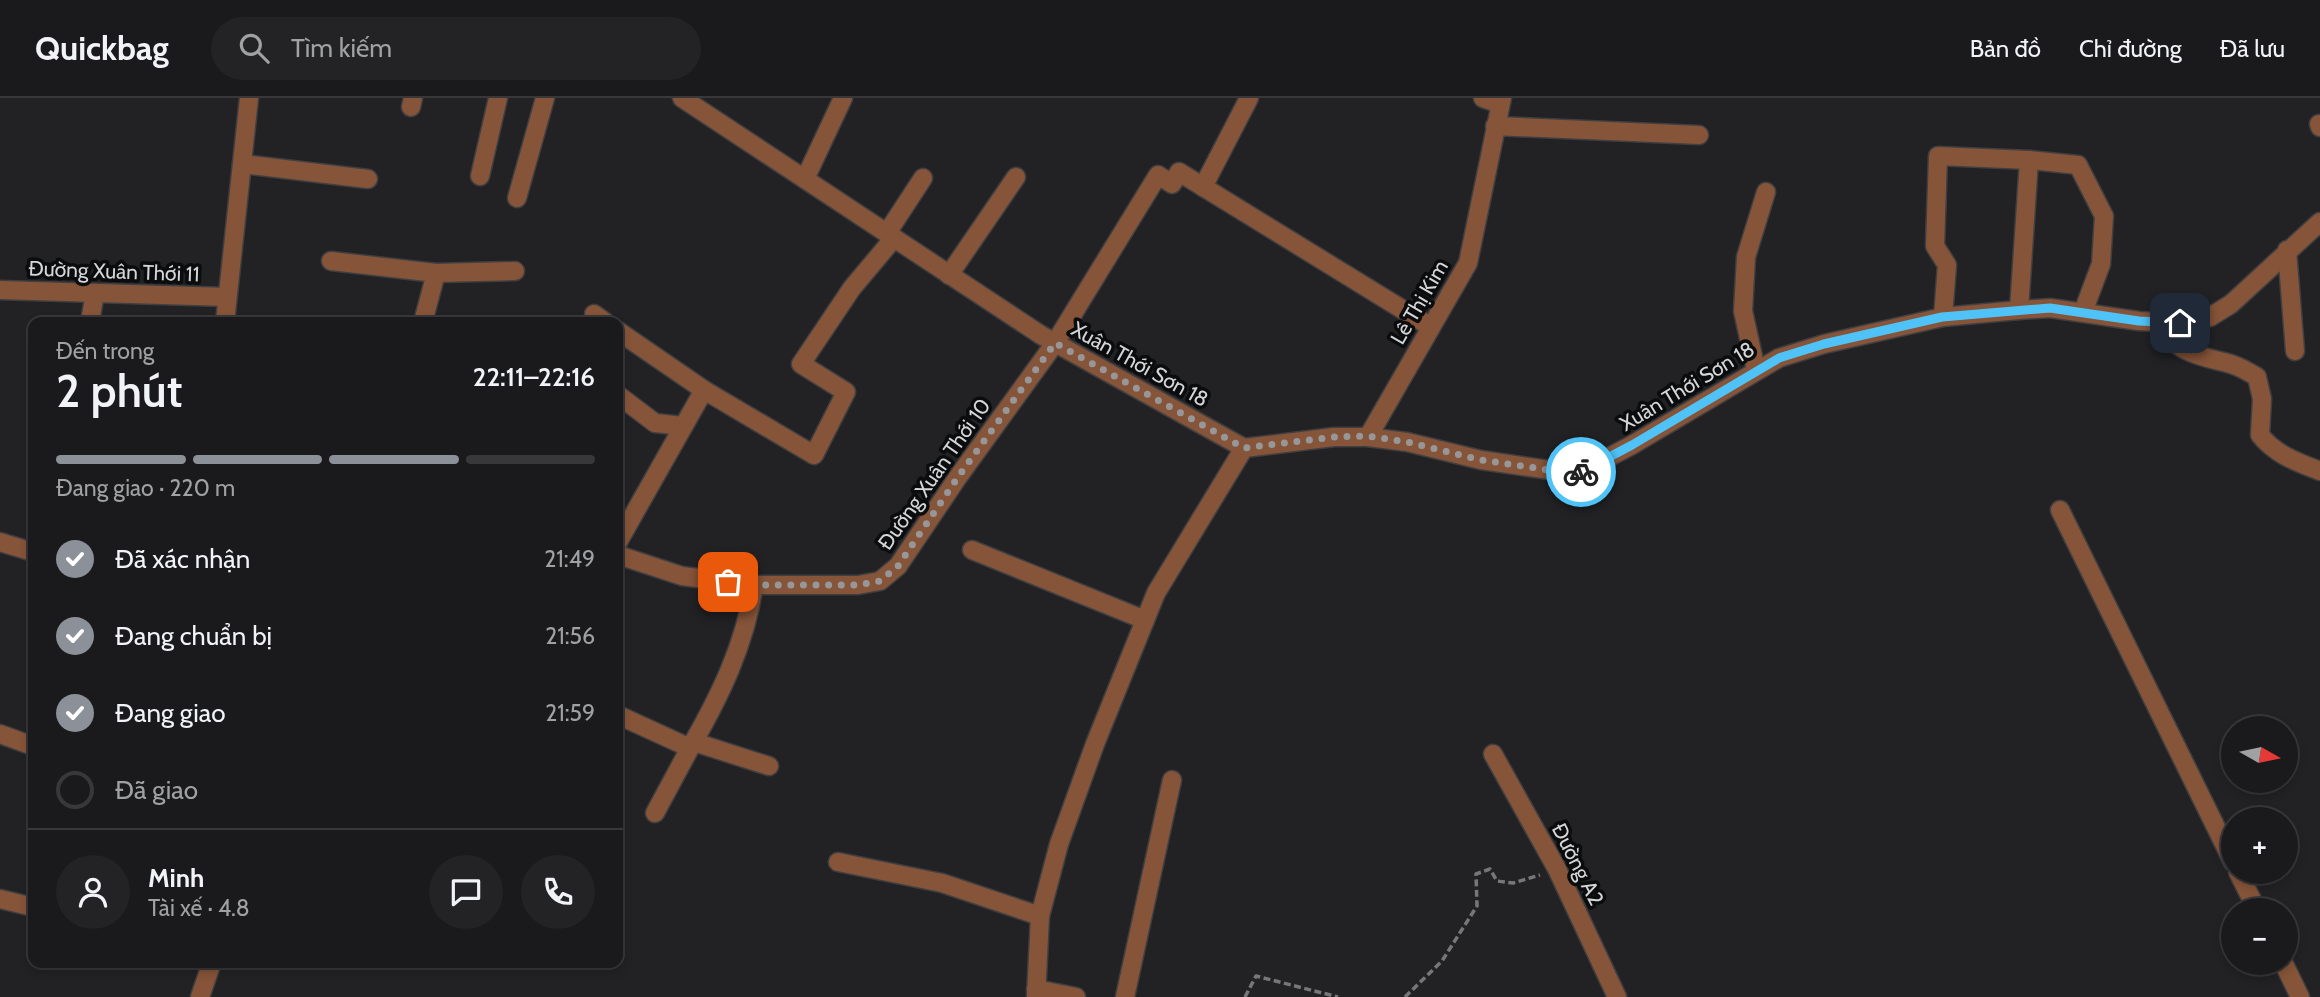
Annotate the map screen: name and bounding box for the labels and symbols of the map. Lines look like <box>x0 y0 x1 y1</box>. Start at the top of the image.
street label: Đường Xuân Thới 11 <box>28 256 200 286</box>
street label: Lê Thị Kim <box>1385 256 1453 348</box>
pin <box>2150 293 2210 353</box>
street label: Xuân Thới Sơn 18 <box>1067 316 1213 412</box>
street label: Xuân Thới Sơn 18 <box>1615 336 1759 436</box>
street label: Đường Xuân Thới 10 <box>872 394 996 554</box>
courier <box>1546 437 1616 507</box>
pin <box>698 552 758 612</box>
north arrow <box>2221 716 2298 793</box>
street label: Đường A2 <box>1547 819 1609 909</box>

